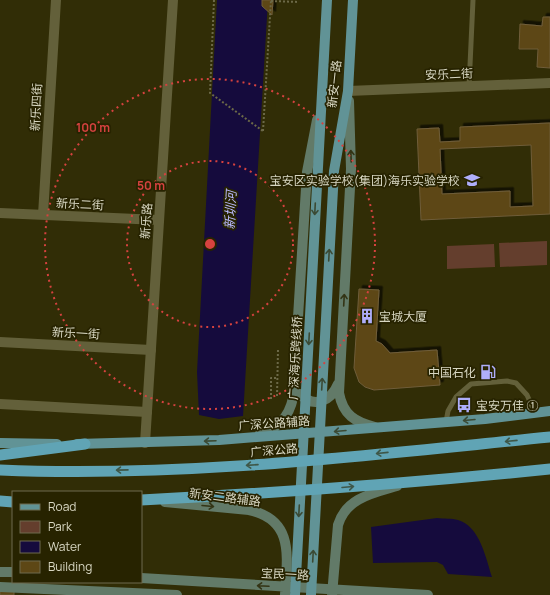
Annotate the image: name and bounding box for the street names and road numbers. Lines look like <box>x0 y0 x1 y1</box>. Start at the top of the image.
street label: 新安一路 <box>323 59 345 109</box>
street label: 安乐二街 <box>425 65 473 83</box>
street label: 新乐四街 <box>26 83 46 131</box>
street label: 新乐二街 <box>56 194 104 214</box>
street label: 新乐路 <box>136 202 156 240</box>
street label: 广深海乐跨线桥 <box>284 316 306 400</box>
street label: 新乐一街 <box>52 323 100 343</box>
street label: 广深公路辅路 <box>237 412 311 434</box>
street label: 广深公路 <box>249 439 299 461</box>
street label: 新安二路辅路 <box>188 484 262 510</box>
street label: 宝民一路 <box>261 564 309 584</box>

